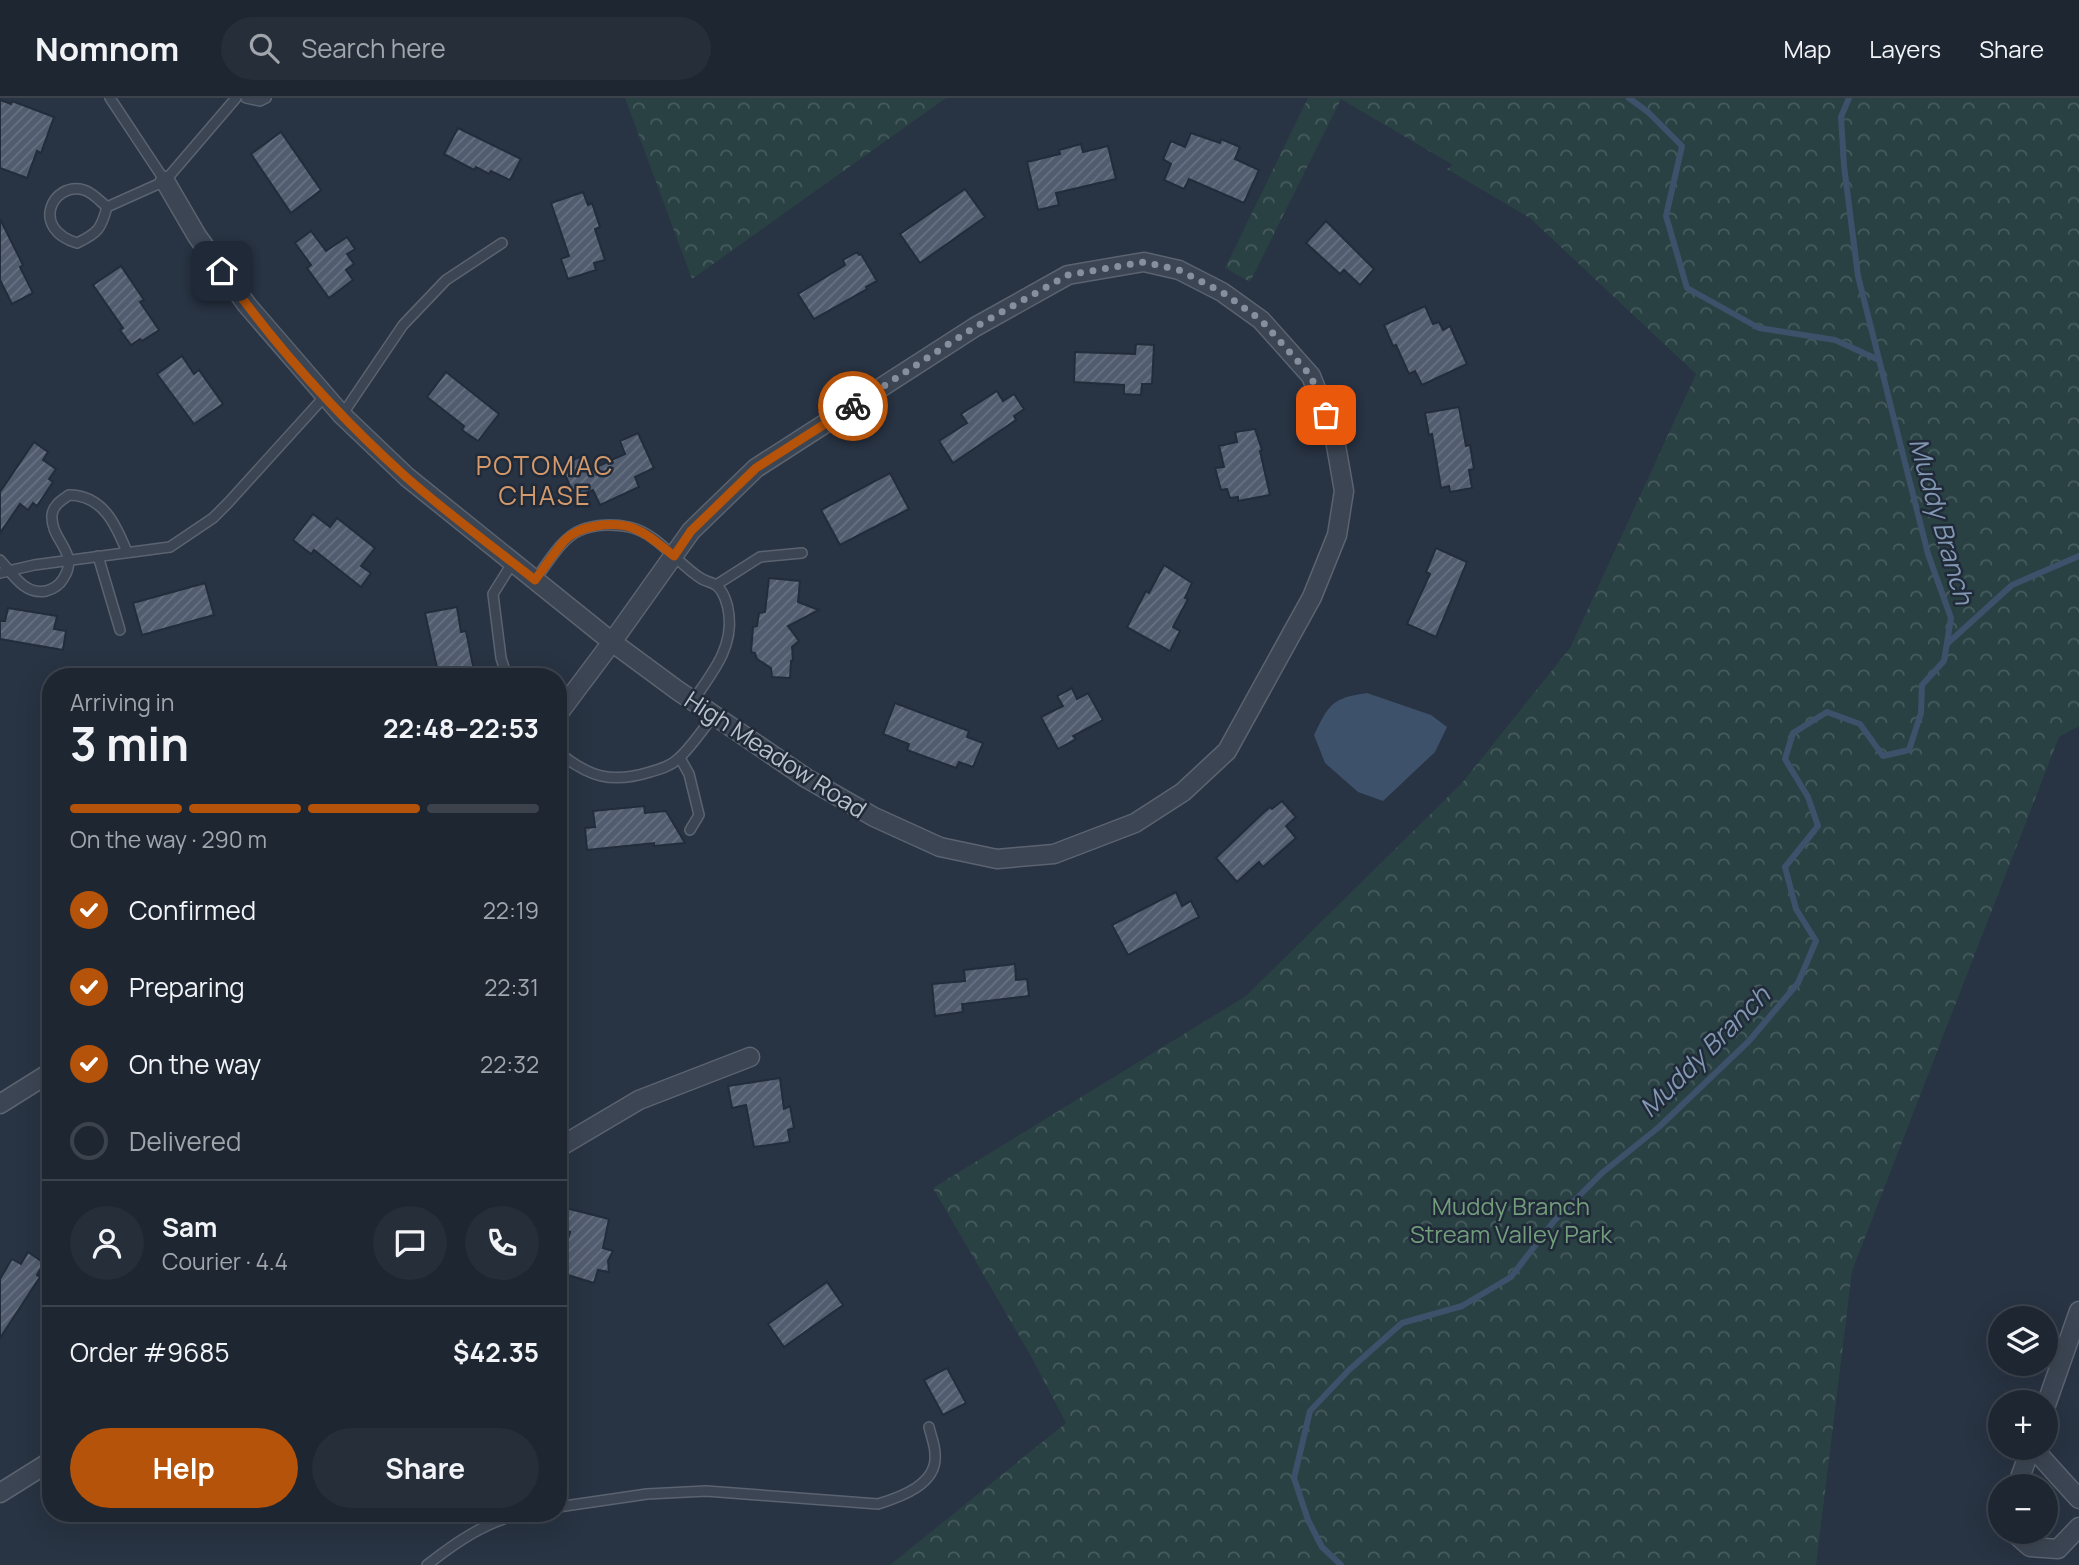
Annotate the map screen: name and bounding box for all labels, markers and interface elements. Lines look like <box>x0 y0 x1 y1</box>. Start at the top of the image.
search box <box>221 17 711 80</box>
text: Nomnom <box>35 26 179 71</box>
icon: search <box>245 29 283 67</box>
text: Search here <box>301 30 446 66</box>
text: Map <box>1784 32 1831 65</box>
text: Layers <box>1869 32 1941 65</box>
text: Share <box>1979 32 2044 65</box>
pin <box>192 241 252 301</box>
icon: home <box>203 252 241 290</box>
courier <box>818 371 888 441</box>
pin <box>1296 385 1356 445</box>
icon: bike <box>834 387 872 425</box>
icon: bag <box>1307 396 1345 434</box>
water label: Muddy Branch <box>1901 434 1983 610</box>
district label: POTOMAC CHASE <box>476 447 614 513</box>
street label: High Meadow Road <box>679 683 873 825</box>
text: Arriving in <box>70 686 175 718</box>
text: 22:48–22:53 <box>383 710 539 746</box>
text: 3 min <box>70 712 189 775</box>
text: On the way · 290 m <box>70 823 267 855</box>
icon: check <box>70 891 108 929</box>
text: Confirmed <box>129 892 256 928</box>
text: 22:19 <box>483 894 539 926</box>
icon: check <box>70 968 108 1006</box>
text: Preparing <box>129 969 245 1005</box>
text: 22:31 <box>484 971 539 1003</box>
water label: Muddy Branch <box>1631 977 1778 1124</box>
icon: check <box>70 1045 108 1083</box>
text: On the way <box>129 1046 261 1082</box>
text: 22:32 <box>480 1048 539 1080</box>
text: Delivered <box>129 1123 241 1159</box>
park label: Muddy Branch Stream Valley Park <box>1410 1189 1613 1250</box>
button: person <box>70 1206 144 1280</box>
button: chat <box>373 1206 447 1280</box>
button: phone <box>465 1206 539 1280</box>
text: Sam <box>162 1209 217 1245</box>
text: Courier · 4.4 <box>162 1245 288 1277</box>
map controls <box>1988 1306 2058 1544</box>
button: layers <box>1988 1306 2058 1376</box>
text: Order #9685 <box>70 1334 229 1370</box>
text: $42.35 <box>453 1334 539 1370</box>
button: + <box>1988 1390 2058 1460</box>
button: Help <box>70 1428 298 1508</box>
button: Share <box>312 1428 539 1508</box>
button: − <box>1988 1474 2058 1544</box>

